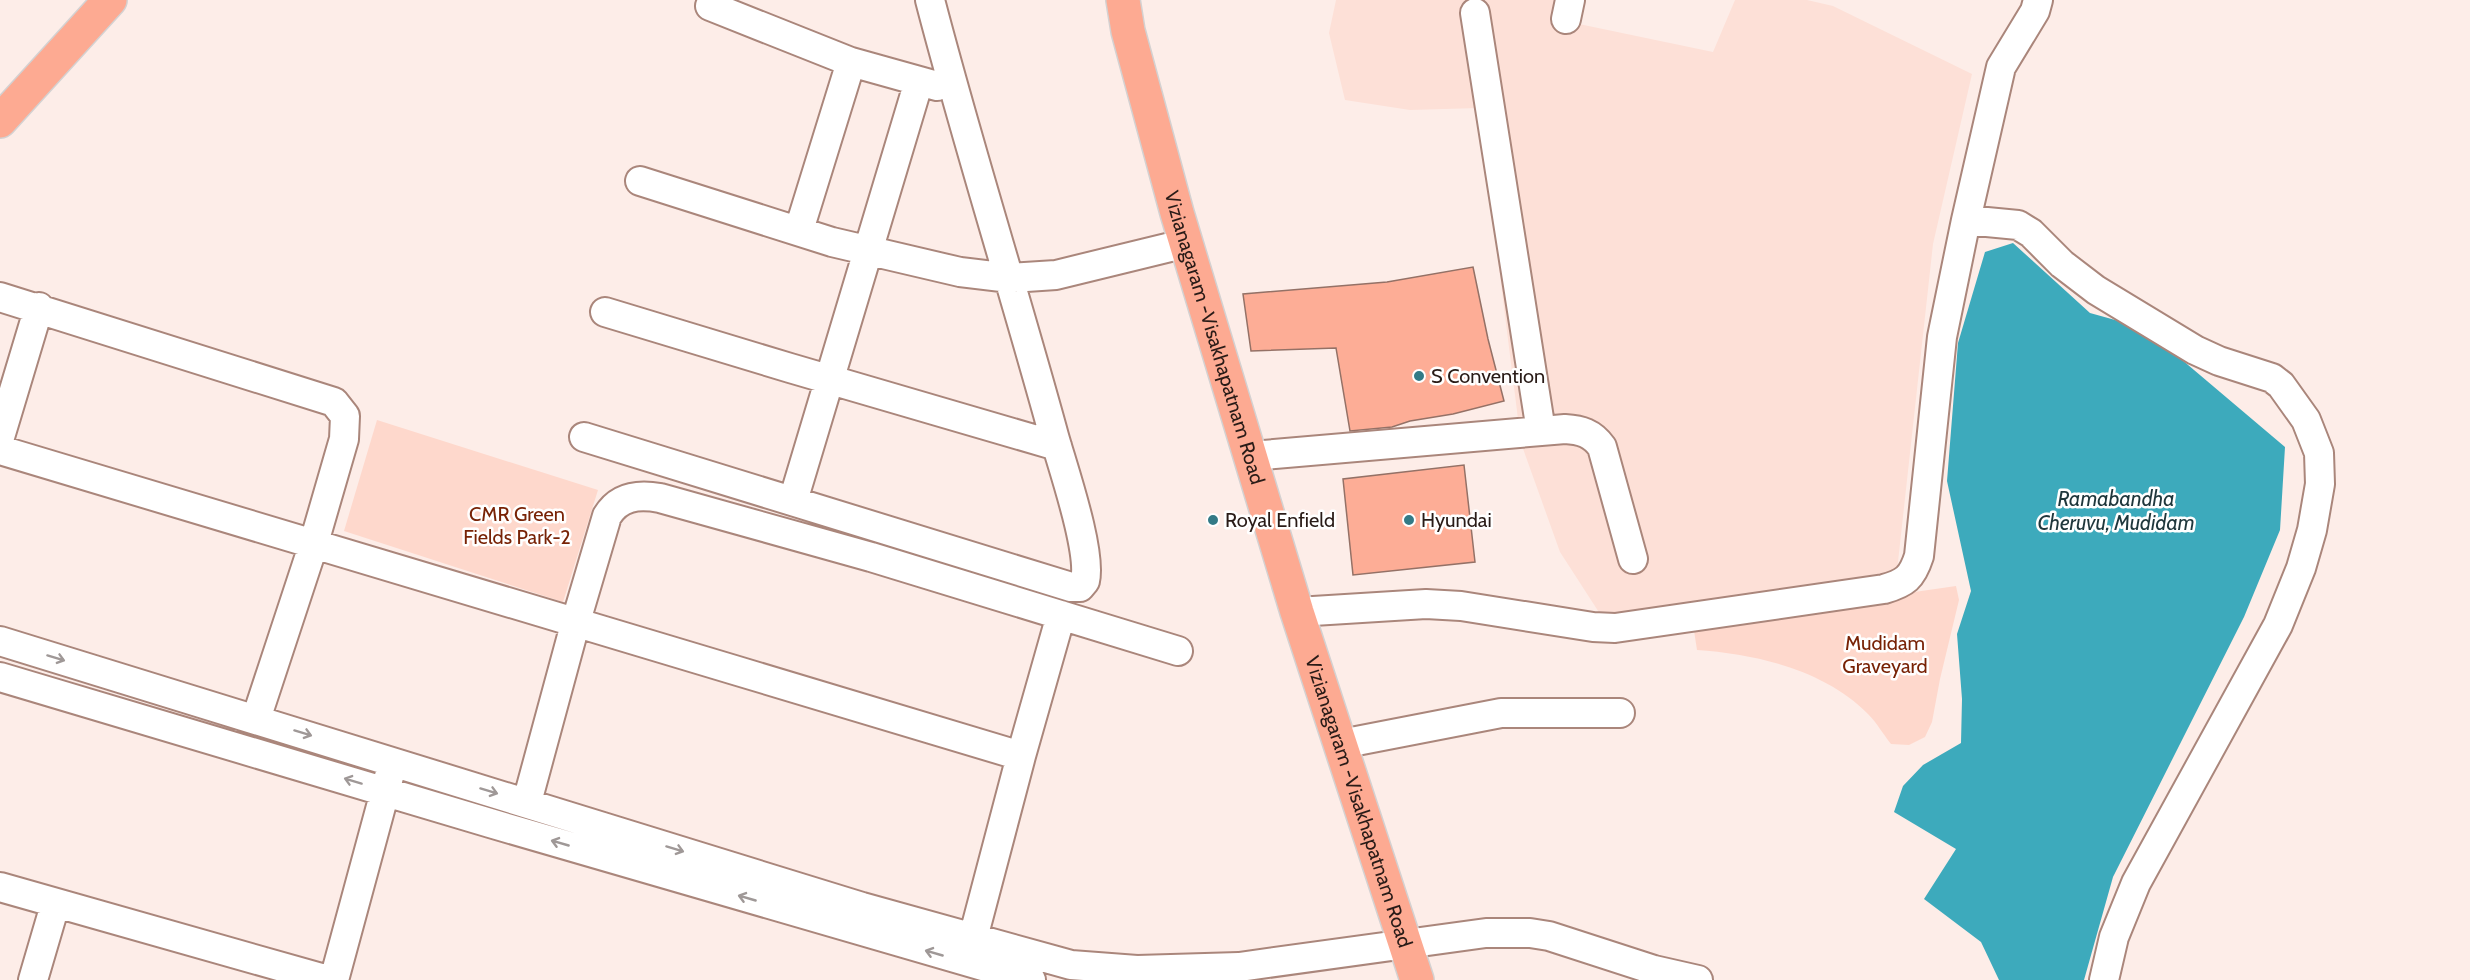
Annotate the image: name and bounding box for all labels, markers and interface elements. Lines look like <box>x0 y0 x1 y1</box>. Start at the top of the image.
street label: Vizianagaram -Visakhapatnam Road <box>1160 188 1270 487</box>
place label: S Convention <box>1431 364 1545 388</box>
marker: S Convention <box>1412 369 1426 383</box>
water label: Ramabandha Cheruvu, Mudidam <box>2037 486 2195 535</box>
park label: CMR Green Fields Park-2 <box>463 502 571 549</box>
place label: Royal Enfield <box>1225 508 1335 532</box>
place label: Hyundai <box>1421 508 1492 532</box>
marker: Royal Enfield <box>1206 513 1220 527</box>
marker: Hyundai <box>1402 513 1416 527</box>
park label: Mudidam Graveyard <box>1842 631 1928 678</box>
one-way arrow <box>46 653 65 664</box>
street label: Vizianagaram -Visakhapatnam Road <box>1300 653 1418 950</box>
one-way arrow <box>293 728 312 739</box>
one-way arrow <box>344 775 363 786</box>
one-way arrow <box>479 786 498 797</box>
one-way arrow <box>551 837 570 849</box>
one-way arrow <box>665 844 684 855</box>
one-way arrow <box>738 892 757 903</box>
one-way arrow <box>925 947 944 958</box>

